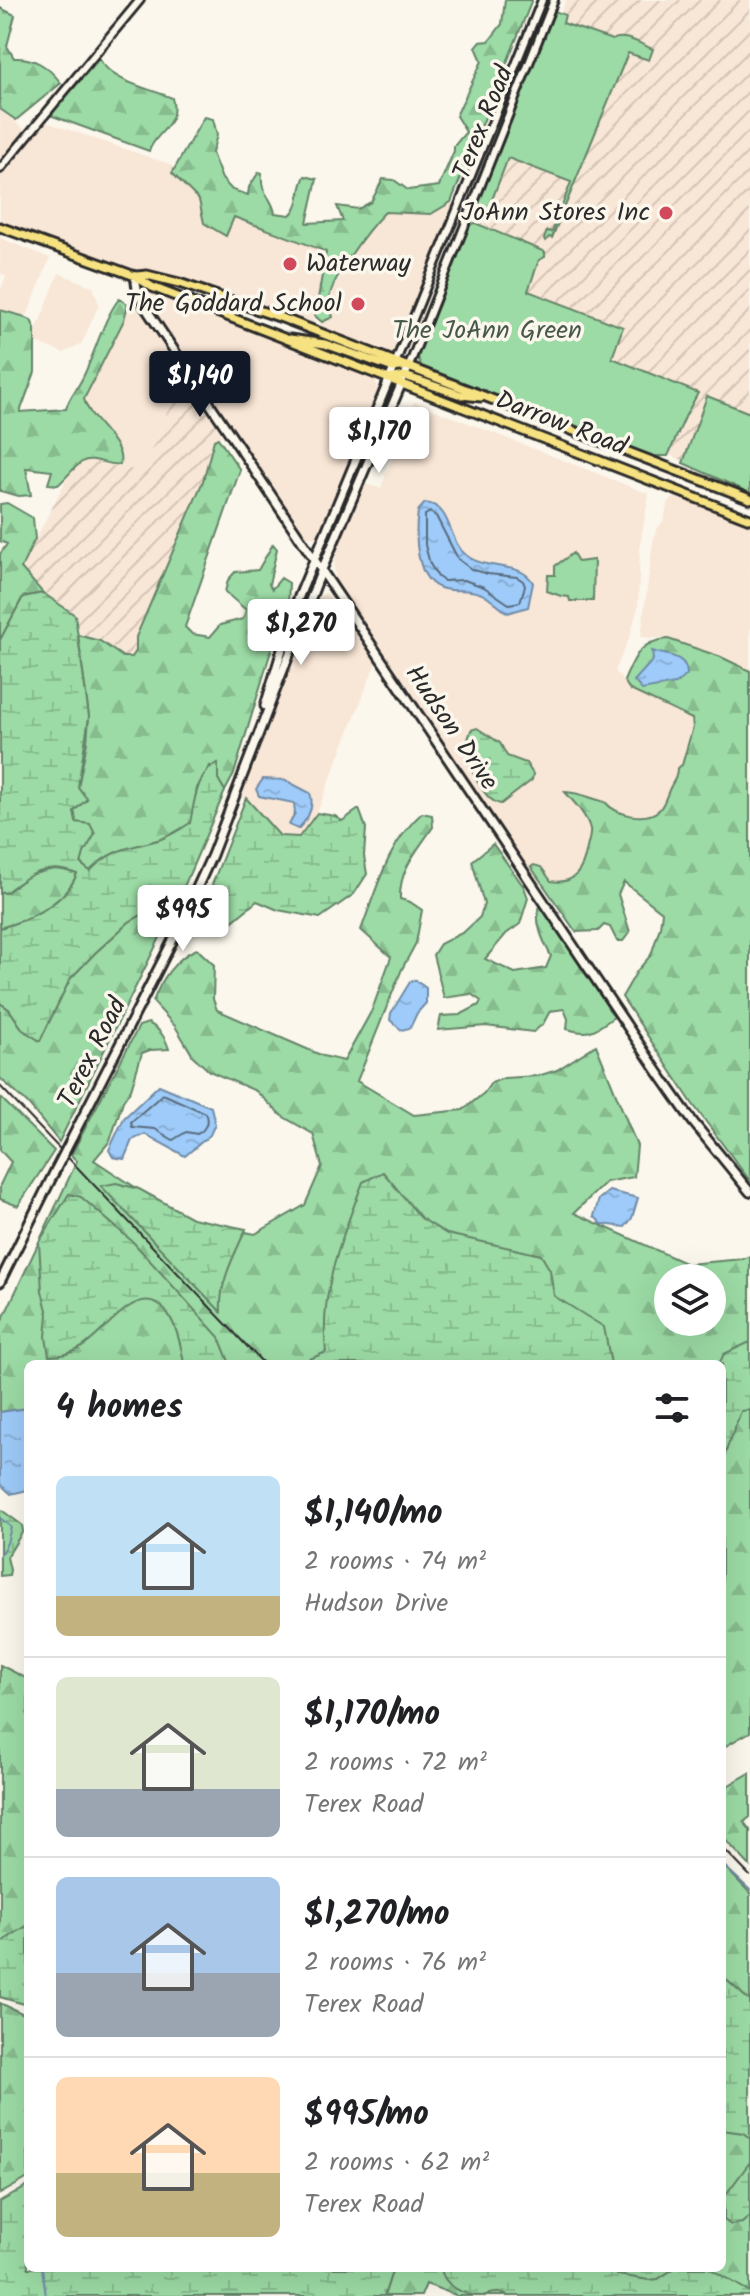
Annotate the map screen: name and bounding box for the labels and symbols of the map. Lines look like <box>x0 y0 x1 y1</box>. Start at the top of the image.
street label: Terex Road <box>442 59 526 186</box>
place label: JoAnn Stores Inc <box>461 192 650 234</box>
marker: JoAnn Stores Inc <box>657 204 675 222</box>
place label: Waterway <box>306 243 412 285</box>
marker: Waterway <box>281 255 299 273</box>
place label: The Goddard School <box>125 283 342 325</box>
marker: The Goddard School <box>349 295 367 313</box>
park label: The JoAnn Green <box>392 310 582 352</box>
pin: $1,140 <box>135 351 265 419</box>
street label: Darrow Road <box>489 380 634 469</box>
pin: $1,170 <box>314 407 444 475</box>
pin: $1,270 <box>236 599 366 667</box>
street label: Hudson Drive <box>393 656 509 800</box>
pin: $995 <box>136 885 230 953</box>
street label: Terex Road <box>47 989 139 1116</box>

